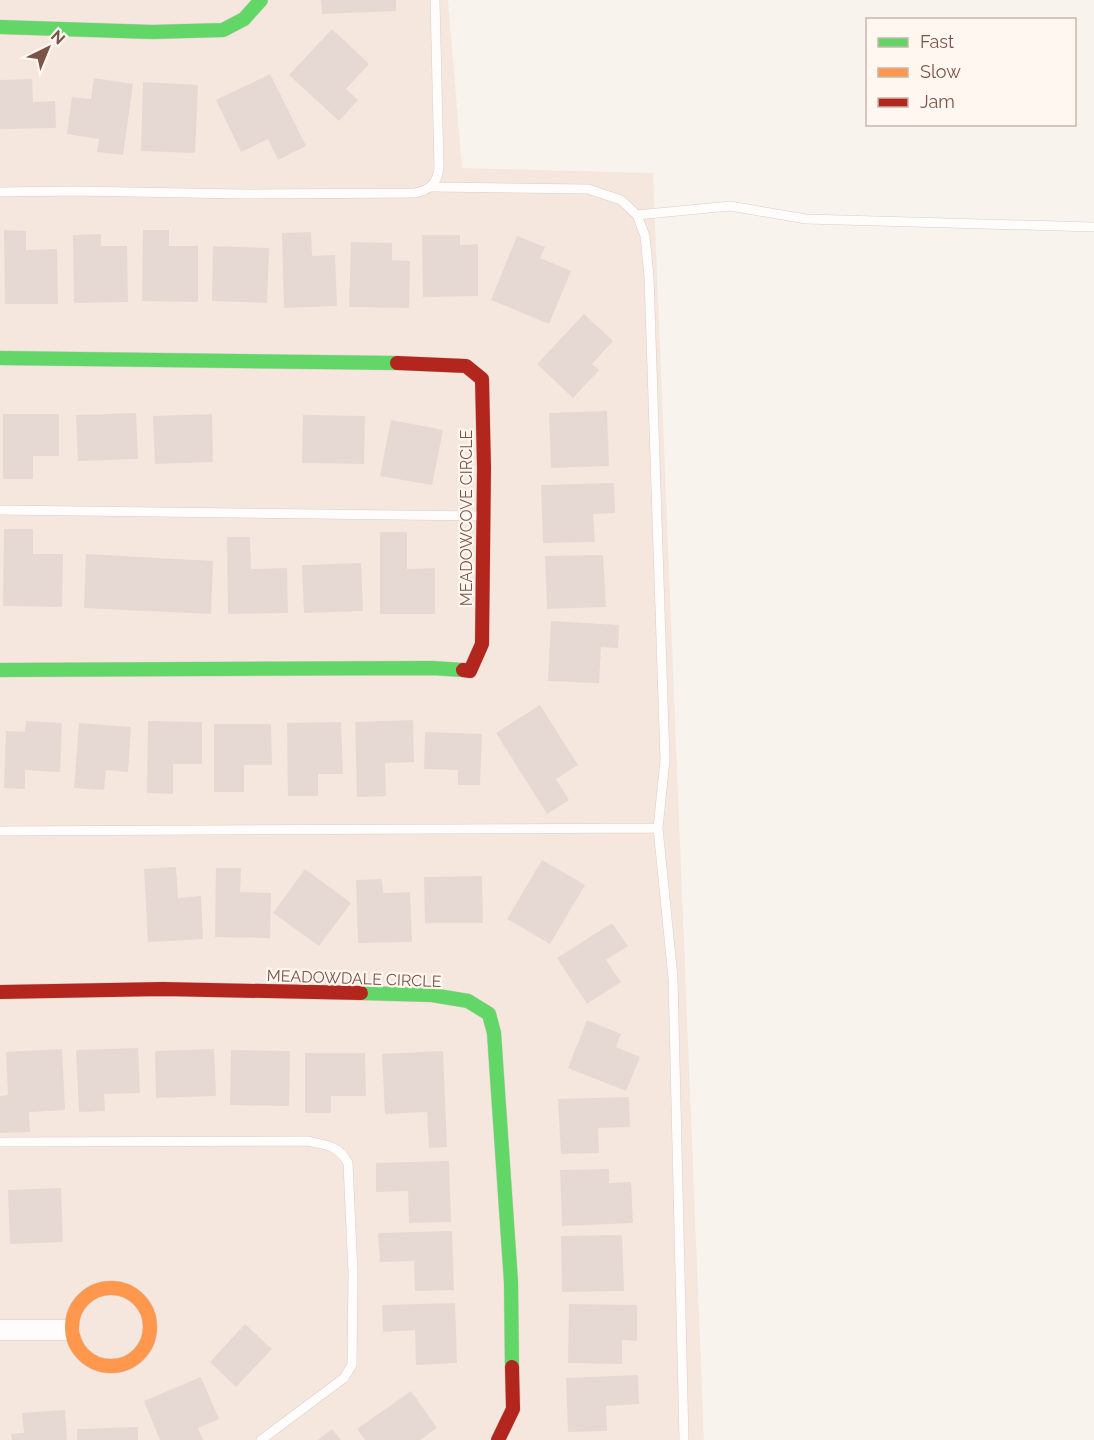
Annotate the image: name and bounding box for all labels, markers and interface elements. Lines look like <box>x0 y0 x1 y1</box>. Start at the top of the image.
north arrow <box>18 18 78 78</box>
legend <box>866 18 1076 126</box>
text: N <box>47 26 69 49</box>
text: Fast <box>920 31 954 52</box>
text: Slow <box>920 61 961 82</box>
text: Jam <box>920 91 955 112</box>
street label: MEADOWCOVE CIRCLE <box>457 429 476 606</box>
street label: MEADOWDALE CIRCLE <box>266 966 442 991</box>

